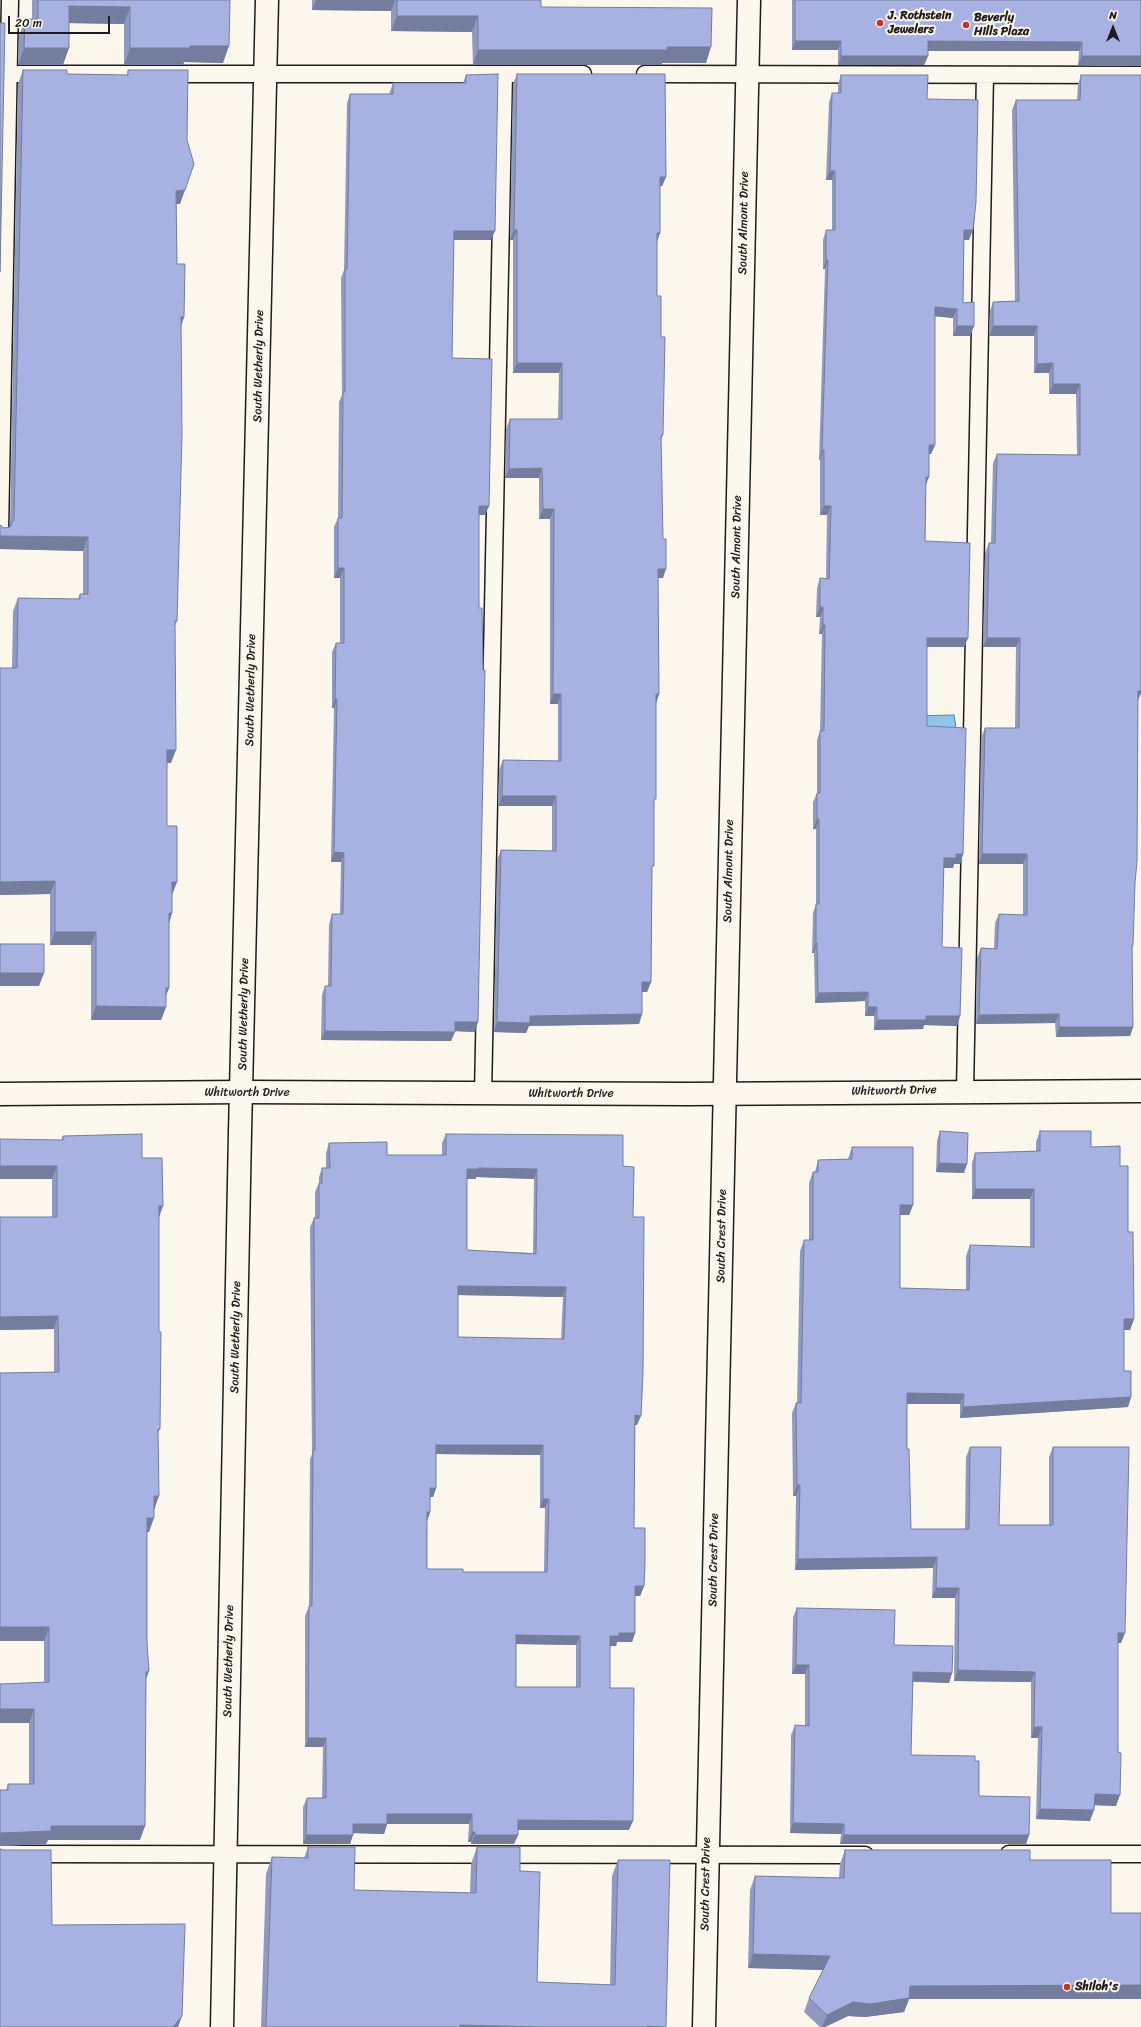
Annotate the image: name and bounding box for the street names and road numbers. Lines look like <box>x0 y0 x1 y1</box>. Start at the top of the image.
street label: South Almont Drive <box>736 171 752 275</box>
street label: South Wetherly Drive <box>251 310 267 422</box>
street label: South Almont Drive <box>729 495 745 599</box>
street label: South Wetherly Drive <box>243 634 259 746</box>
street label: South Almont Drive <box>721 819 737 923</box>
street label: South Wetherly Drive <box>236 958 252 1070</box>
street label: Whitworth Drive <box>851 1083 937 1099</box>
street label: Whitworth Drive <box>204 1086 290 1100</box>
street label: Whitworth Drive <box>528 1087 614 1101</box>
street label: South Crest Drive <box>714 1189 730 1283</box>
street label: South Wetherly Drive <box>228 1281 244 1393</box>
street label: South Crest Drive <box>706 1513 722 1607</box>
street label: South Wetherly Drive <box>221 1605 237 1717</box>
street label: South Crest Drive <box>698 1837 714 1931</box>

